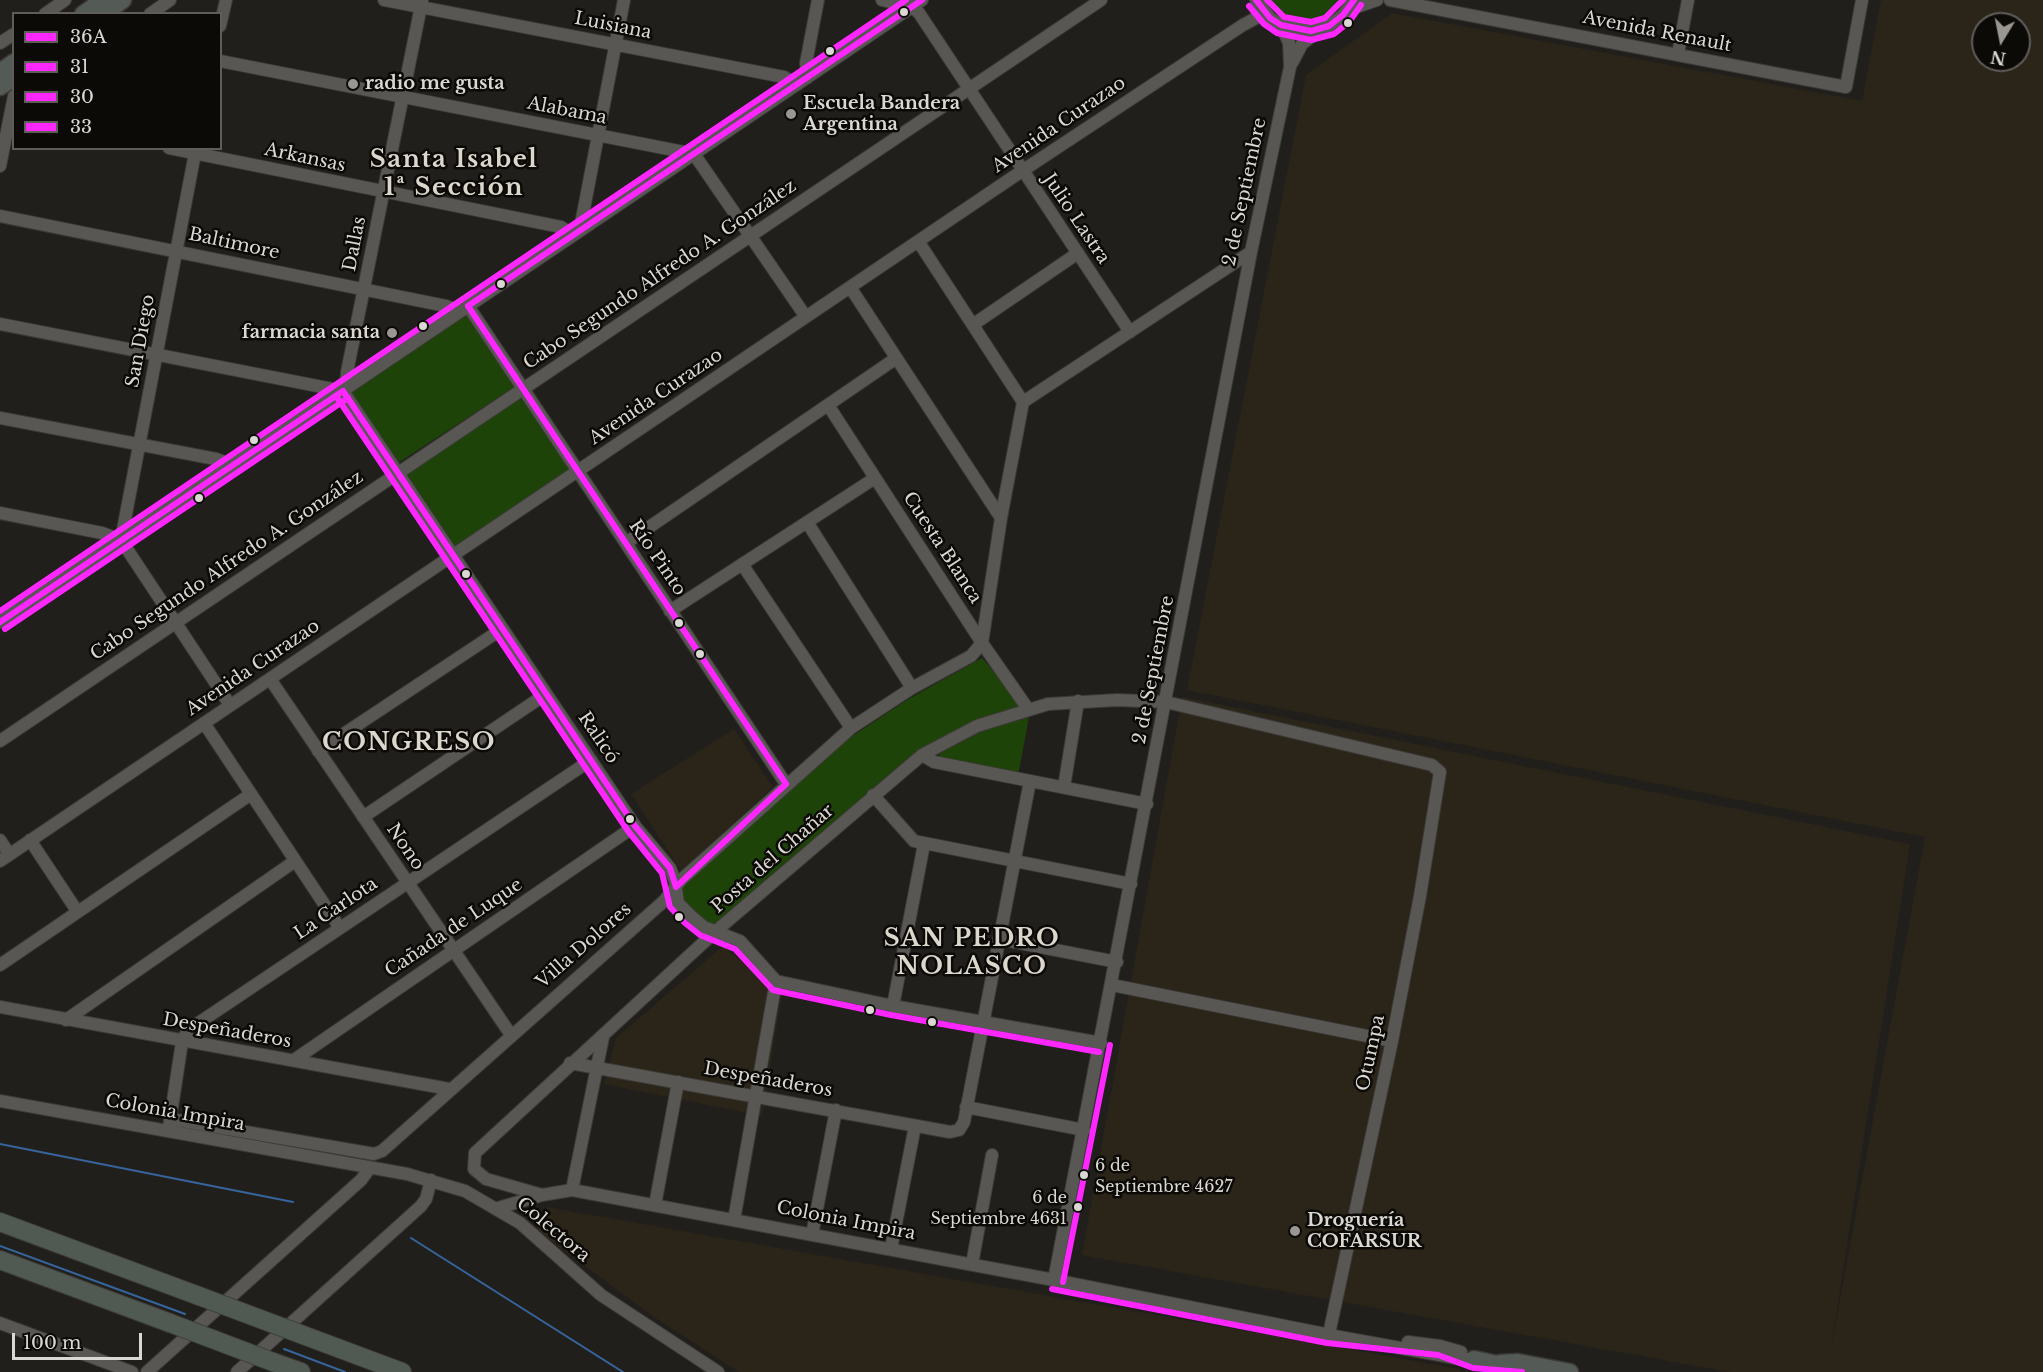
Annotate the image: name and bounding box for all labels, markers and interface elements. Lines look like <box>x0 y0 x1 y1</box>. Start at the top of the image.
unlabelled marker <box>898 6 910 18</box>
street label: Avenida Renault <box>1581 7 1733 57</box>
street label: Luisiana <box>573 8 653 44</box>
legend <box>12 12 222 150</box>
north arrow <box>1971 12 2031 72</box>
unlabelled marker <box>1342 17 1354 29</box>
text: 36A <box>70 26 107 48</box>
unlabelled marker <box>824 45 836 57</box>
text: N <box>1989 47 2007 69</box>
text: 31 <box>70 56 89 78</box>
street label: Avenida Curazao <box>988 72 1130 178</box>
place label: radio me gusta <box>365 73 505 95</box>
marker: radio me gusta <box>346 77 360 91</box>
text: 30 <box>70 86 94 108</box>
street label: Alabama <box>525 93 609 129</box>
place label: Escuela Bandera Argentina <box>803 93 960 136</box>
marker: Escuela Bandera Argentina <box>784 107 798 121</box>
text: 33 <box>70 116 92 138</box>
street label: 2 de Septiembre <box>1219 116 1271 268</box>
street label: Arkansas <box>263 139 347 177</box>
district label: Santa Isabel 1ª Sección <box>370 146 538 202</box>
street label: Julio Lastra <box>1038 170 1114 268</box>
street label: Cabo Segundo Alfredo A. González <box>520 175 800 375</box>
street label: Dallas <box>339 215 371 273</box>
street label: Baltimore <box>187 224 281 264</box>
unlabelled marker <box>495 278 507 290</box>
street label: San Diego <box>122 293 160 389</box>
unlabelled marker <box>417 320 429 332</box>
place label: farmacia santa <box>242 322 380 344</box>
marker: farmacia santa <box>385 326 399 340</box>
street label: Avenida Curazao <box>585 344 727 450</box>
unlabelled marker <box>248 434 260 446</box>
street label: Cabo Segundo Alfredo A. González <box>87 466 367 666</box>
street label: Cuesta Blanca <box>898 488 986 608</box>
unlabelled marker <box>193 492 205 504</box>
street label: Río Pinto <box>624 516 690 600</box>
unlabelled marker <box>460 568 472 580</box>
street label: 2 de Septiembre <box>1129 594 1179 746</box>
street label: Avenida Curazao <box>182 615 324 721</box>
unlabelled marker <box>673 617 685 629</box>
unlabelled marker <box>694 648 706 660</box>
street label: Ralicó <box>573 708 623 768</box>
district label: CONGRESO <box>322 729 496 757</box>
street label: Posta del Chañar <box>707 800 839 918</box>
unlabelled marker <box>624 813 636 825</box>
street label: Nono <box>382 820 428 874</box>
street label: La Carlota <box>290 873 382 945</box>
street label: Cañada de Luque <box>381 874 527 982</box>
street label: Villa Dolores <box>532 899 636 993</box>
unlabelled marker <box>673 911 685 923</box>
district label: SAN PEDRO NOLASCO <box>884 925 1060 981</box>
unlabelled marker <box>864 1004 876 1016</box>
street label: Despeñaderos <box>161 1009 293 1053</box>
street label: Otumpa <box>1352 1013 1390 1093</box>
unlabelled marker <box>926 1016 938 1028</box>
street label: Despeñaderos <box>702 1058 834 1102</box>
street label: Colonia Impira <box>104 1090 246 1136</box>
place label: 6 de Septiembre 4627 <box>1095 1156 1232 1194</box>
marker: 6 de Septiembre 4627 <box>1078 1169 1090 1181</box>
place label: 6 de Septiembre 4631 <box>930 1188 1067 1226</box>
street label: Colectora <box>512 1193 594 1267</box>
street label: Colonia Impira <box>775 1197 917 1245</box>
marker: 6 de Septiembre 4631 <box>1072 1201 1084 1213</box>
place label: Droguería COFARSUR <box>1307 1210 1421 1252</box>
marker: Droguería COFARSUR <box>1288 1224 1302 1238</box>
scale bar <box>15 1321 146 1359</box>
text: 100 m <box>23 1332 81 1354</box>

